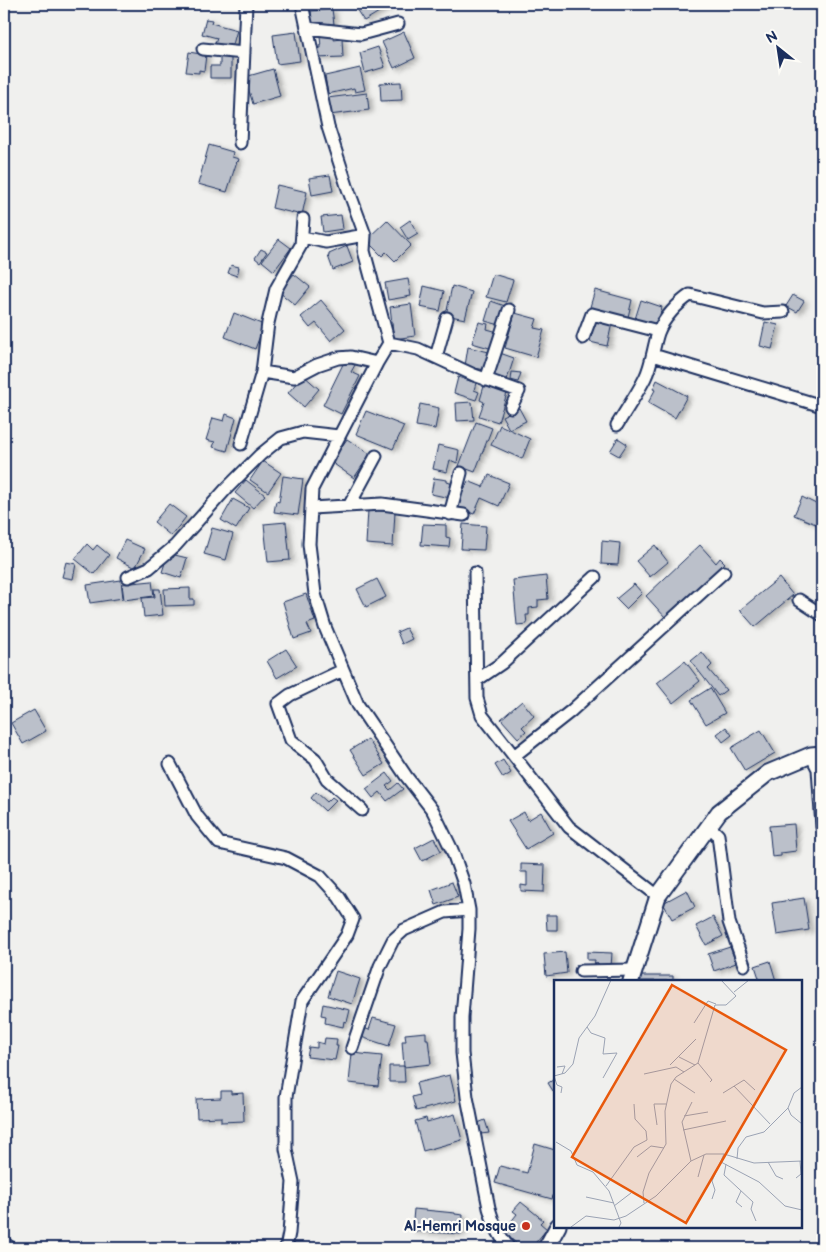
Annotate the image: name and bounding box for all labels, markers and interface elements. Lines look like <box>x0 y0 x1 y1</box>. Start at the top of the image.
north arrow <box>754 22 804 72</box>
text: N <box>763 27 781 47</box>
inset map <box>554 980 801 1227</box>
place label: Al-Hemri Mosque <box>403 1218 516 1235</box>
marker: Al-Hemri Mosque <box>520 1220 532 1232</box>

